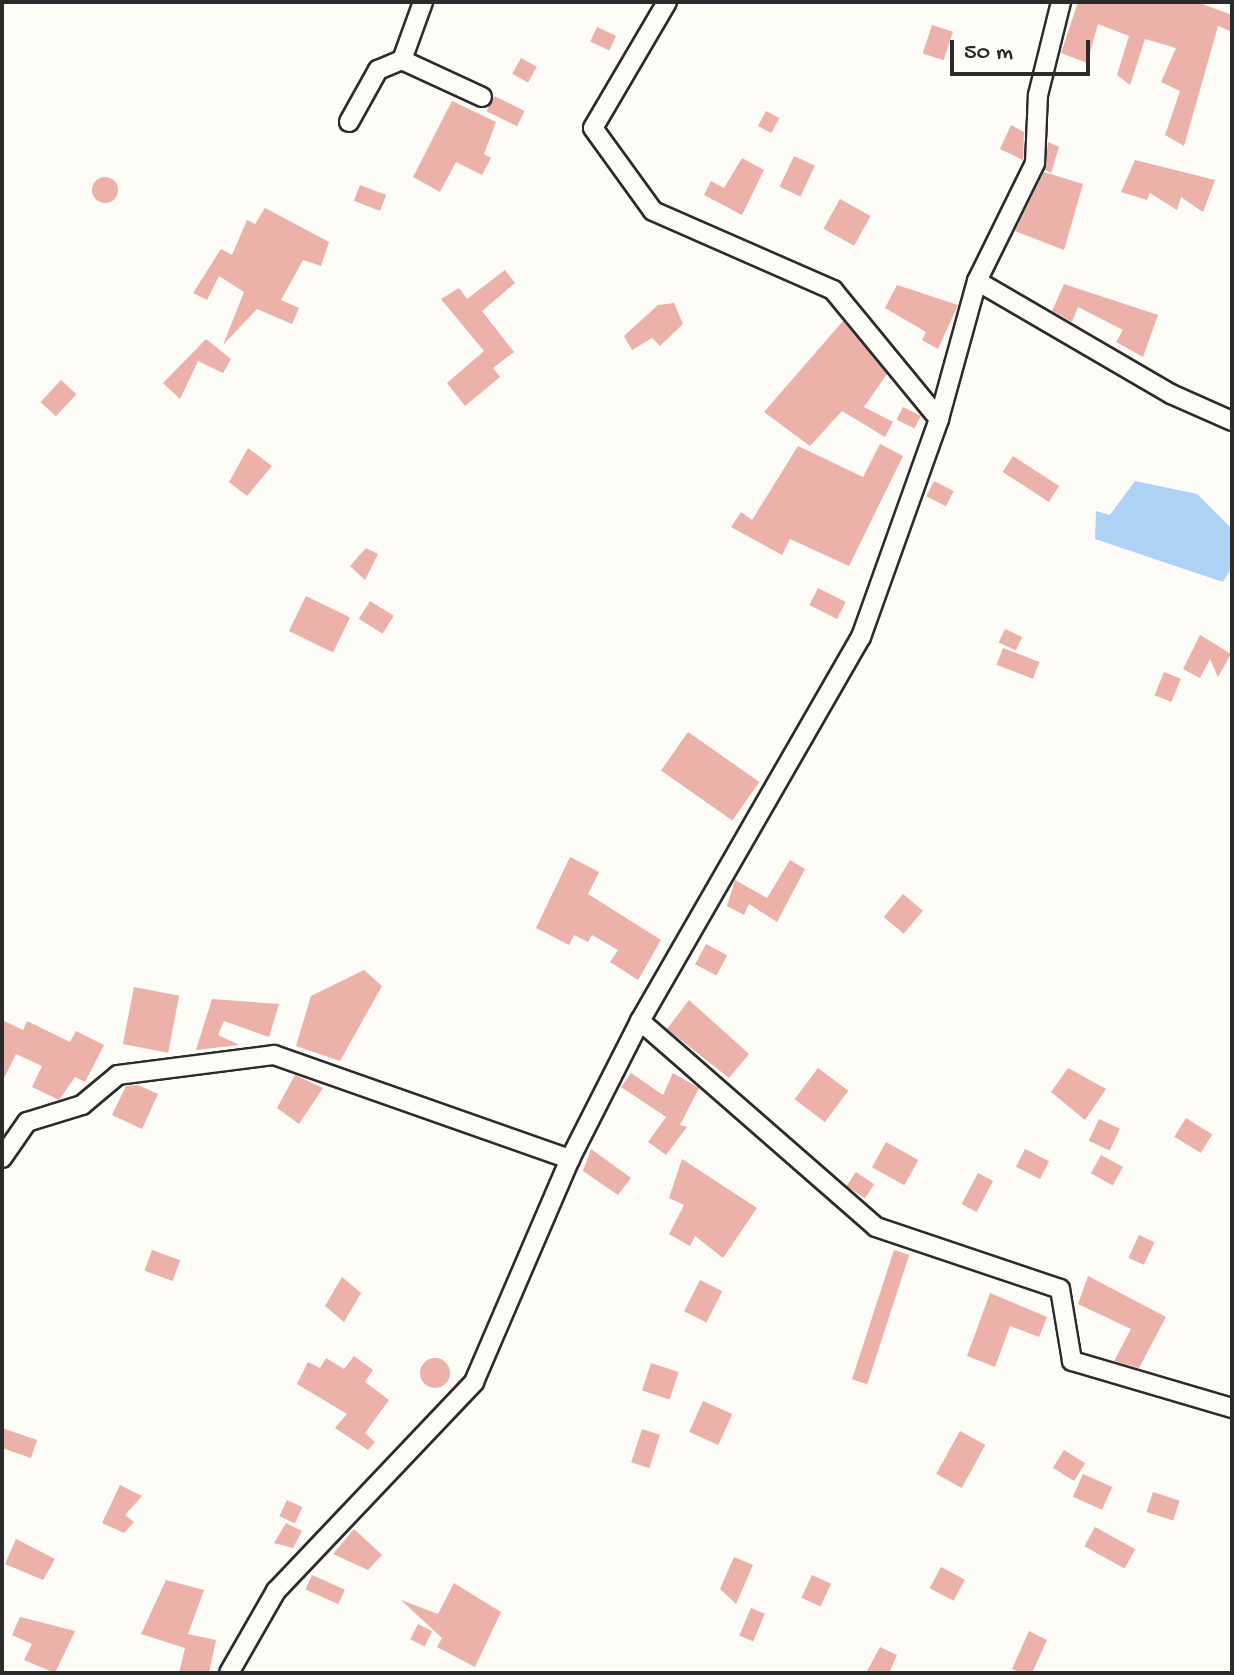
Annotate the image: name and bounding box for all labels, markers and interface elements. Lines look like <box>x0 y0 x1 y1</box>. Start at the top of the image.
scale bar <box>954 24 1094 74</box>
text: 50 m <box>964 39 1013 68</box>

